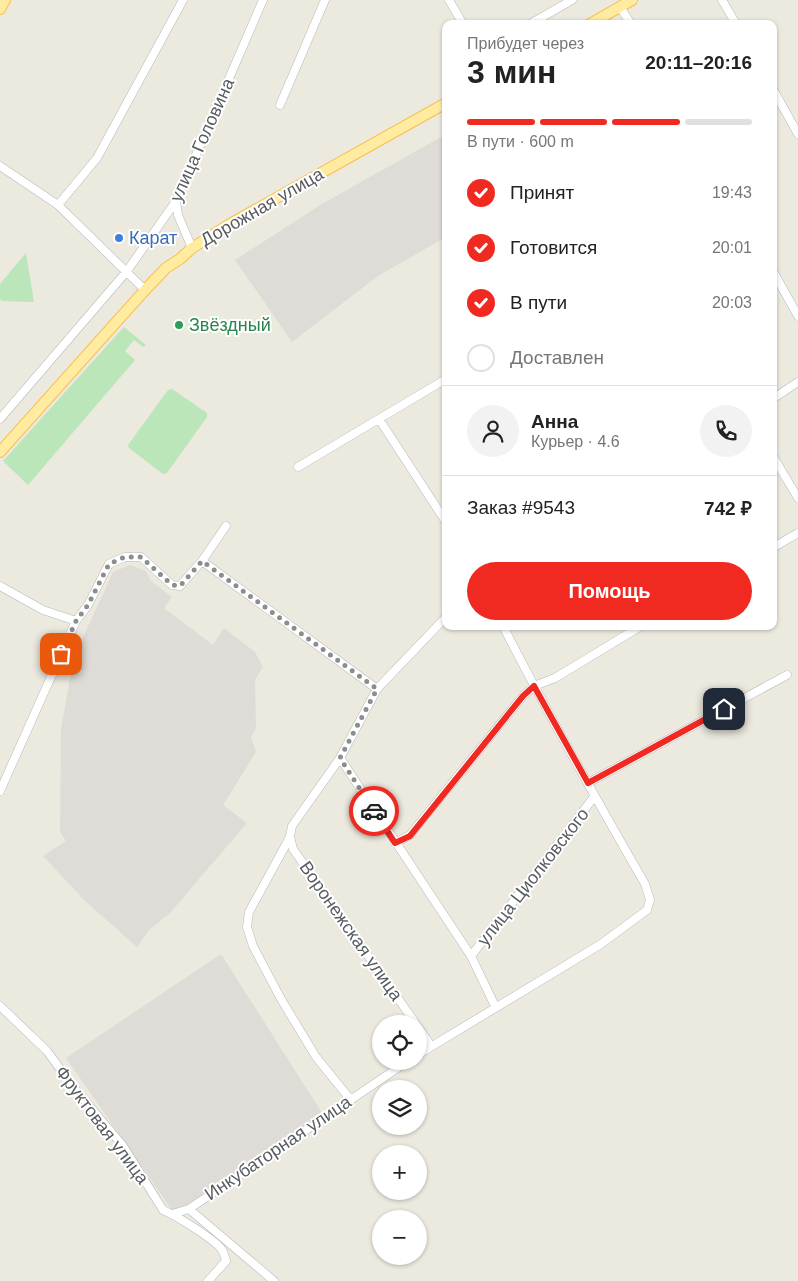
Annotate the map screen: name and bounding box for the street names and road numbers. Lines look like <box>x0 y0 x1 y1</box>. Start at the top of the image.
street label: улица Головина <box>166 74 239 205</box>
street label: Дорожная улица <box>197 163 328 250</box>
street label: улица Циолковского <box>473 804 593 950</box>
street label: Воронежская улица <box>295 858 407 1005</box>
street label: Фруктовая улица <box>51 1062 153 1189</box>
street label: Инкубаторная улица <box>201 1091 356 1204</box>

